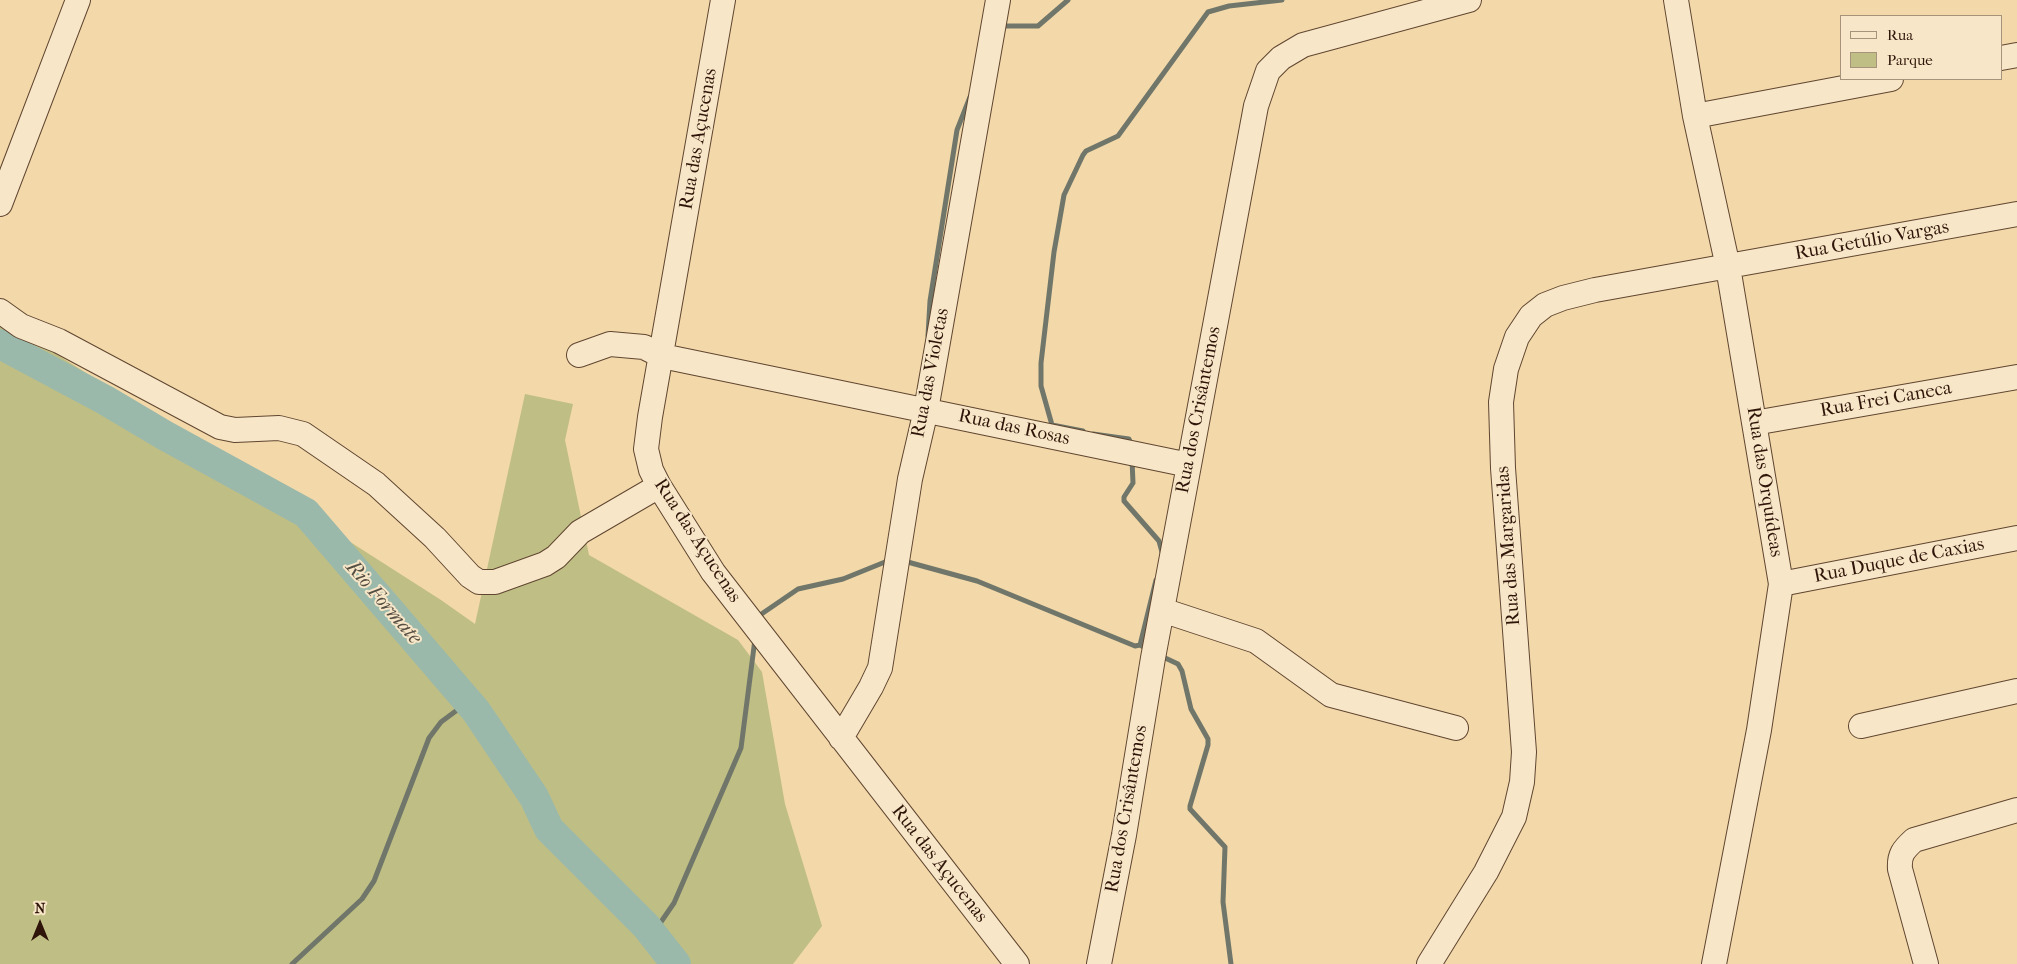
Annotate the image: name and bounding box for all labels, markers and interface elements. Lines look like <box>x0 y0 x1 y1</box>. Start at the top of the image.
legend <box>1840 15 2002 80</box>
text: Rua <box>1887 26 1913 44</box>
text: Parque <box>1887 51 1933 69</box>
street label: Rua das Açucenas <box>675 66 723 212</box>
street label: Rua Getúlio Vargas <box>1793 216 1951 266</box>
street label: Rua das Violetas <box>907 306 955 440</box>
street label: Rua dos Crisântemos <box>1172 324 1226 496</box>
street label: Rua Frei Caneca <box>1818 377 1954 423</box>
street label: Rua das Rosas <box>956 405 1072 451</box>
street label: Rua das Orquídeas <box>1741 405 1787 559</box>
street label: Rua das Margaridas <box>1492 465 1526 627</box>
street label: Rua das Açucenas <box>648 475 746 607</box>
street label: Rua Duque de Caxias <box>1812 533 1986 589</box>
water label: Rio Formate <box>340 556 426 650</box>
street label: Rua dos Crisântemos <box>1101 723 1153 895</box>
street label: Rua das Açucenas <box>886 801 992 927</box>
north arrow <box>15 899 65 949</box>
text: N <box>35 900 45 917</box>

